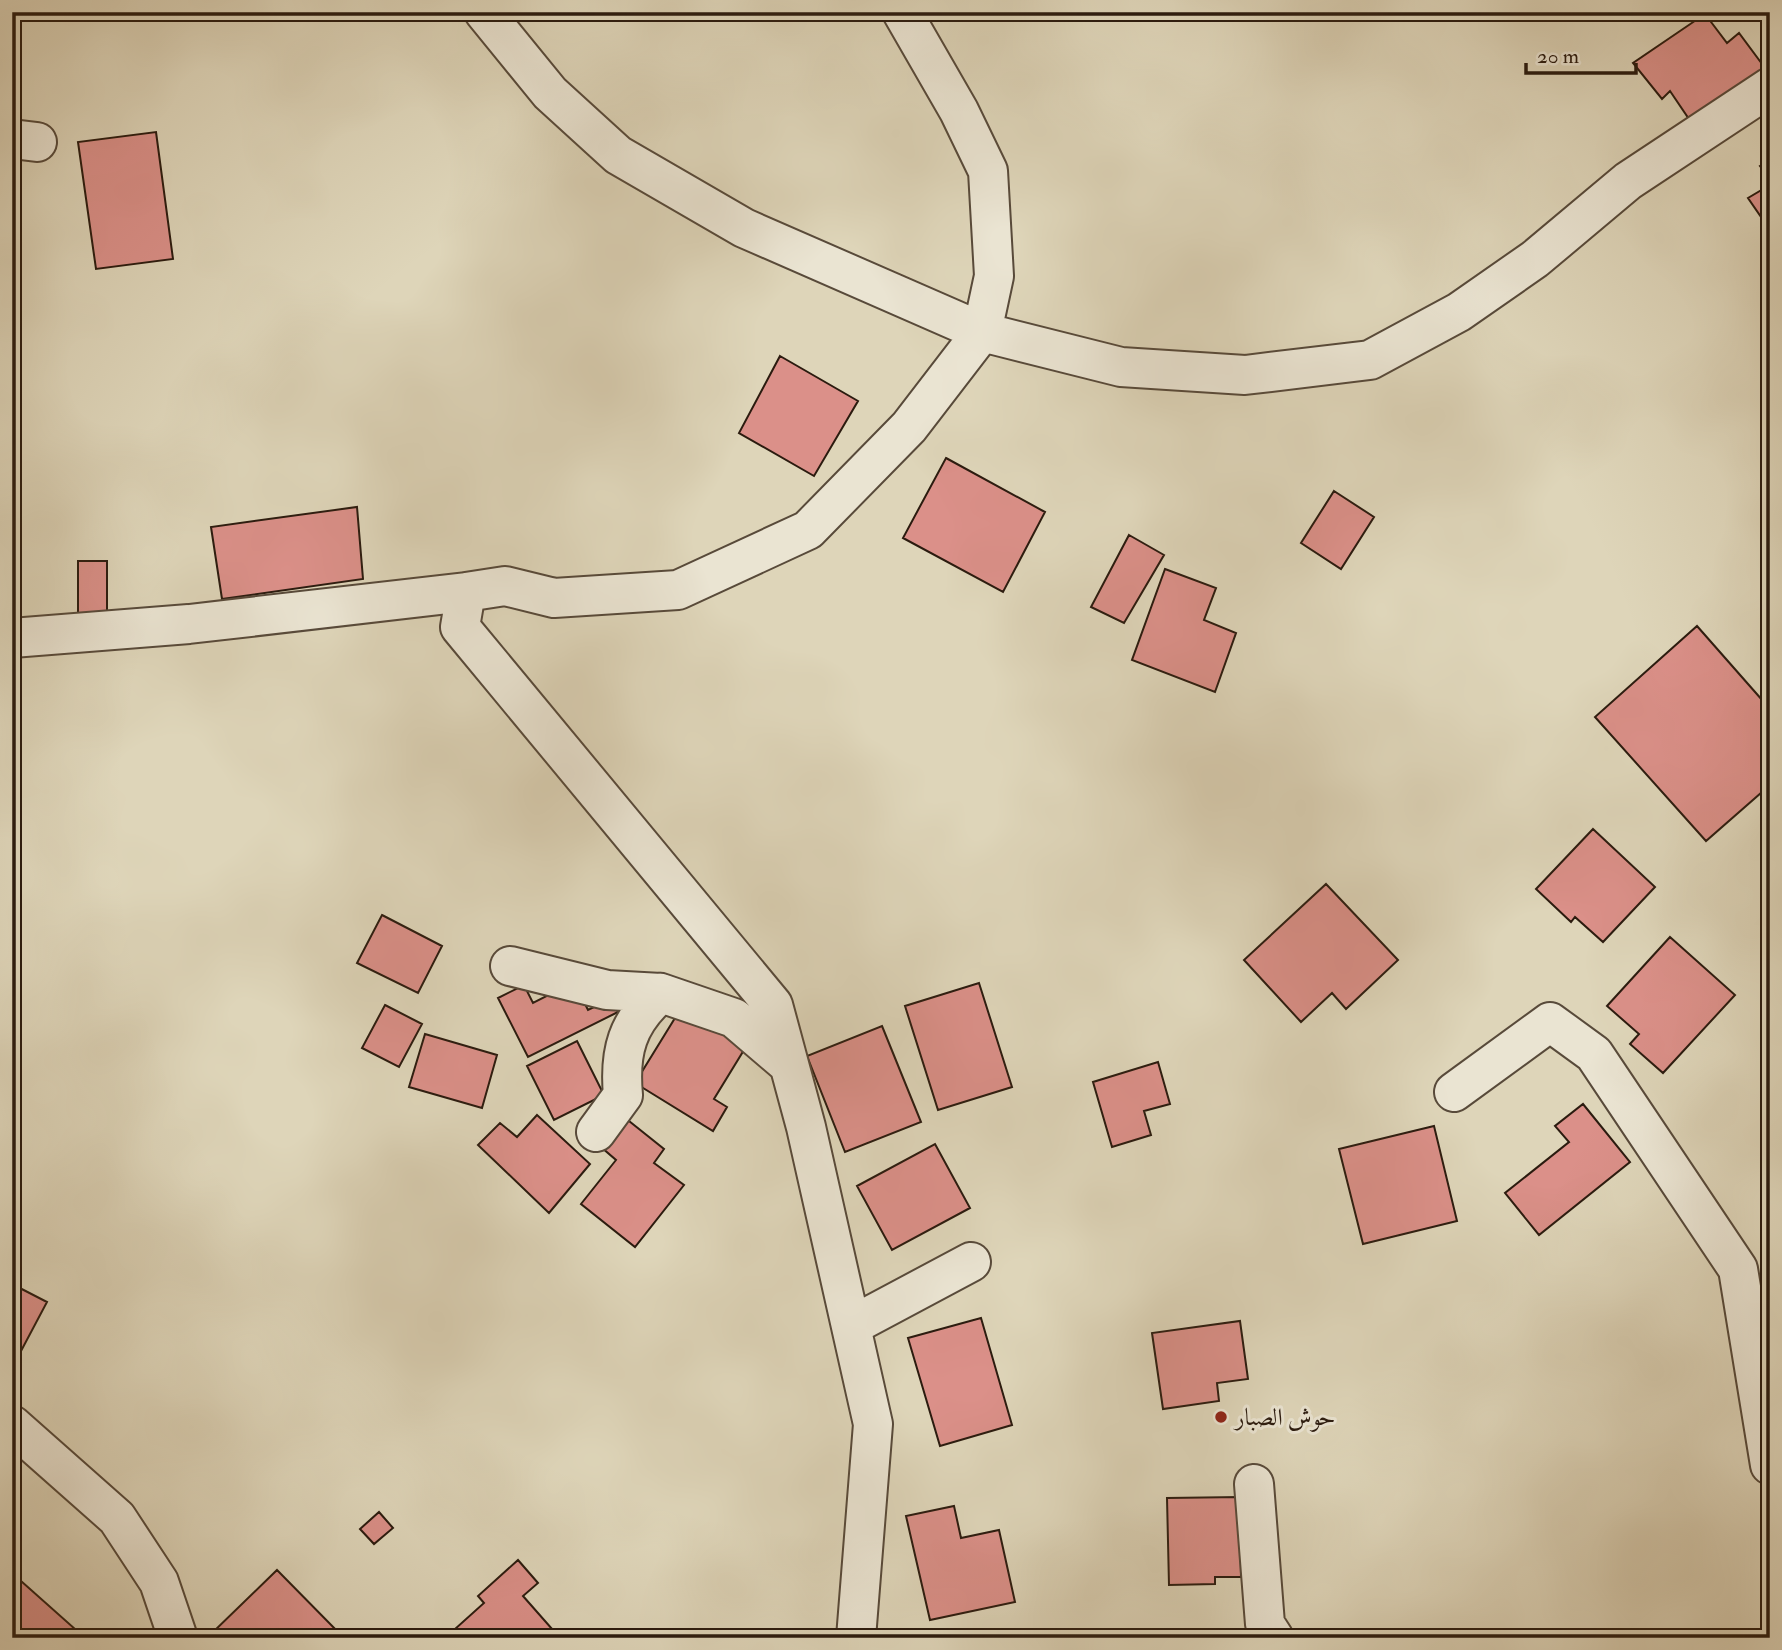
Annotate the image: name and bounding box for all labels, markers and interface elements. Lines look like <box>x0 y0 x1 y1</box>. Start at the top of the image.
scale bar <box>1526 32 1637 76</box>
text: 20 m <box>1537 43 1579 70</box>
place label: حوش الصبار <box>1233 1402 1336 1433</box>
marker: حوش الصبار <box>1213 1409 1229 1425</box>

